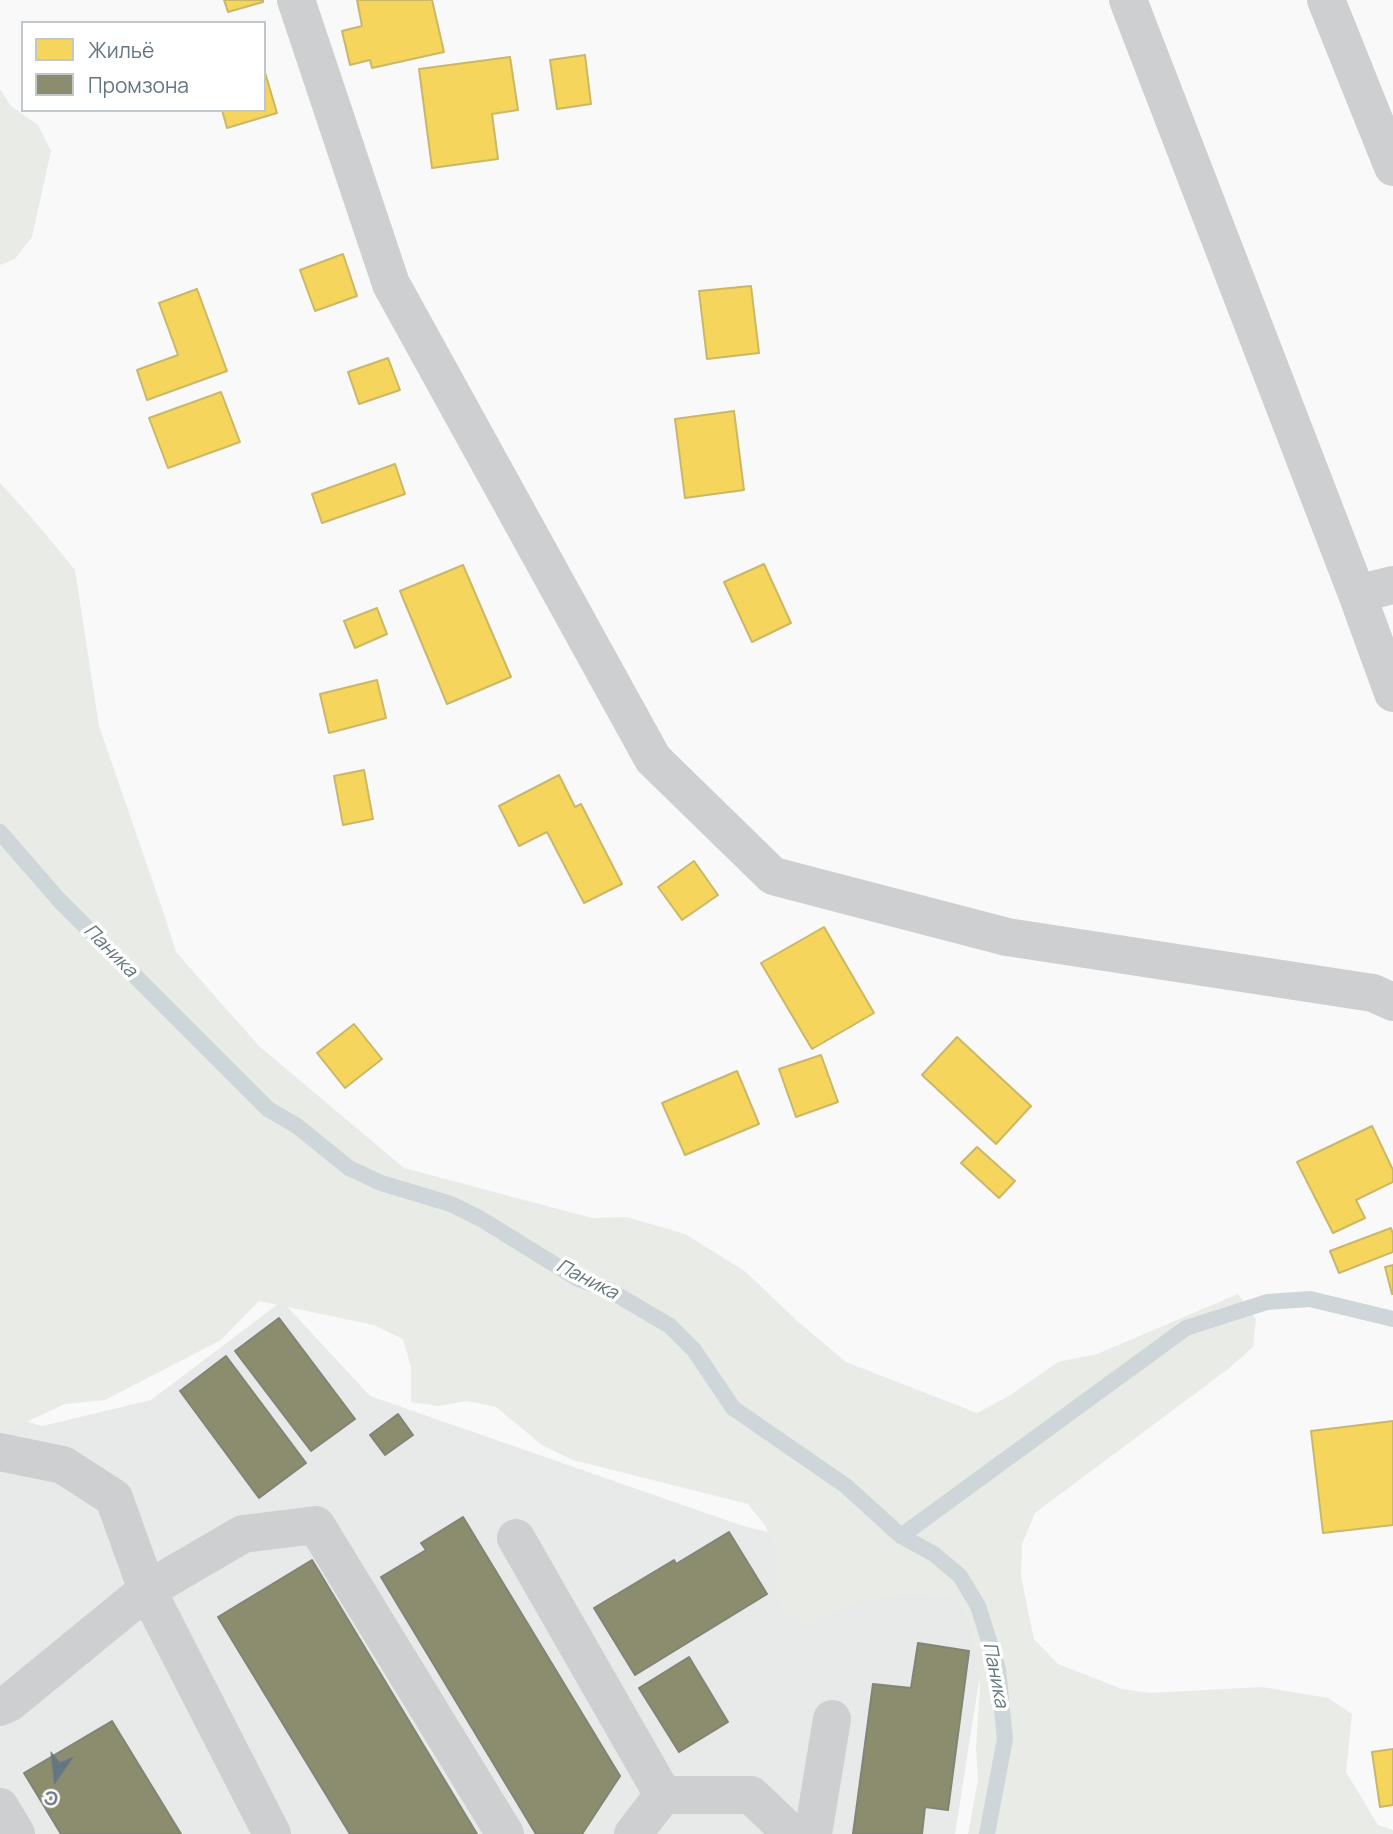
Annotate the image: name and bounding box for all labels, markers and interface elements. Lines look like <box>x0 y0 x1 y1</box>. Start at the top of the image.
legend <box>21 21 266 112</box>
text: Жильё <box>88 36 154 64</box>
text: Промзона <box>88 71 189 99</box>
water label: Паника <box>79 920 141 982</box>
water label: Паника <box>553 1255 621 1305</box>
water label: Паника <box>978 1641 1012 1709</box>
north arrow <box>21 1743 91 1813</box>
text: С <box>41 1784 61 1813</box>

